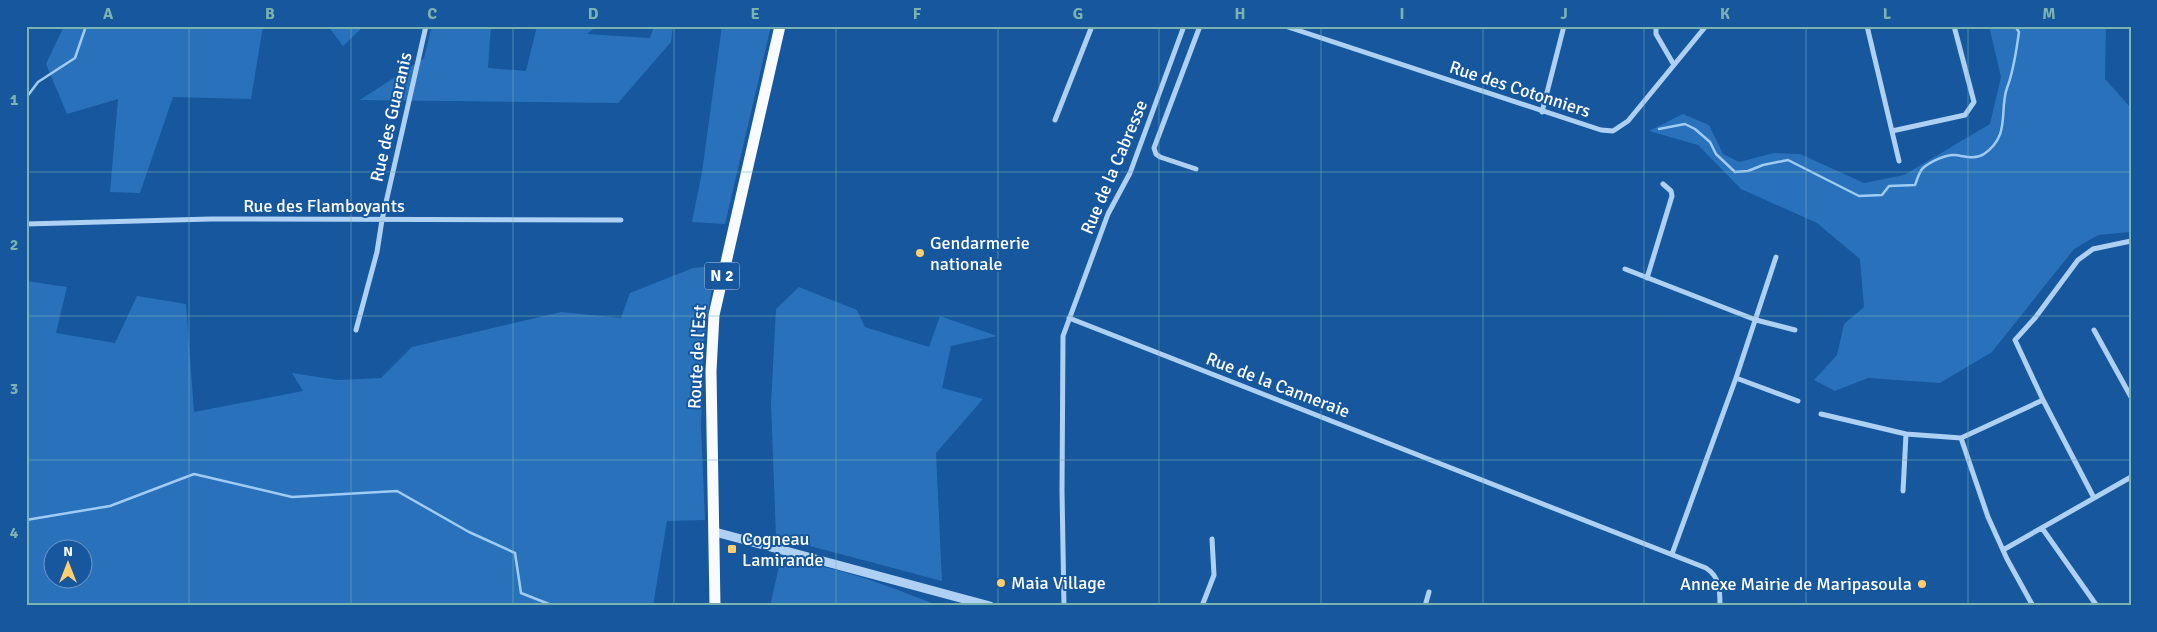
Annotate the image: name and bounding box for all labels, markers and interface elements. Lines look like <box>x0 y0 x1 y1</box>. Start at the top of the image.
text: A <box>103 4 114 24</box>
text: B <box>265 4 275 24</box>
text: C <box>427 4 437 24</box>
text: D <box>588 4 599 24</box>
text: E <box>750 4 760 24</box>
text: F <box>913 4 922 24</box>
text: G <box>1073 4 1083 24</box>
text: H <box>1235 4 1245 24</box>
text: I <box>1399 4 1405 24</box>
text: J <box>1560 4 1568 24</box>
text: K <box>1720 4 1730 24</box>
text: L <box>1883 4 1892 24</box>
text: M <box>2042 4 2056 24</box>
street label: Rue des Guaranis <box>365 50 417 184</box>
street label: Rue des Cotonniers <box>1447 56 1593 122</box>
text: 1 <box>10 90 19 110</box>
street label: Rue de la Cabresse <box>1076 97 1152 237</box>
street label: Rue des Flamboyants <box>243 195 405 217</box>
place label: Gendarmerie nationale <box>930 232 1030 275</box>
text: 2 <box>10 235 18 255</box>
marker: Gendarmerie nationale <box>914 247 926 259</box>
road number: N 2 <box>704 262 740 290</box>
street label: Route de l'Est <box>683 304 711 410</box>
street label: Rue de la Canneraie <box>1203 347 1353 423</box>
text: 3 <box>10 379 18 399</box>
text: 4 <box>10 523 19 543</box>
place label: Cogneau Lamirande <box>742 528 824 571</box>
north arrow <box>42 540 92 590</box>
text: N <box>63 543 73 560</box>
marker: Cogneau Lamirande <box>726 543 738 555</box>
place label: Maia Village <box>1011 572 1106 594</box>
place label: Annexe Mairie de Maripasoula <box>1680 573 1912 595</box>
marker: Maia Village <box>995 577 1007 589</box>
marker: Annexe Mairie de Maripasoula <box>1916 578 1928 590</box>

